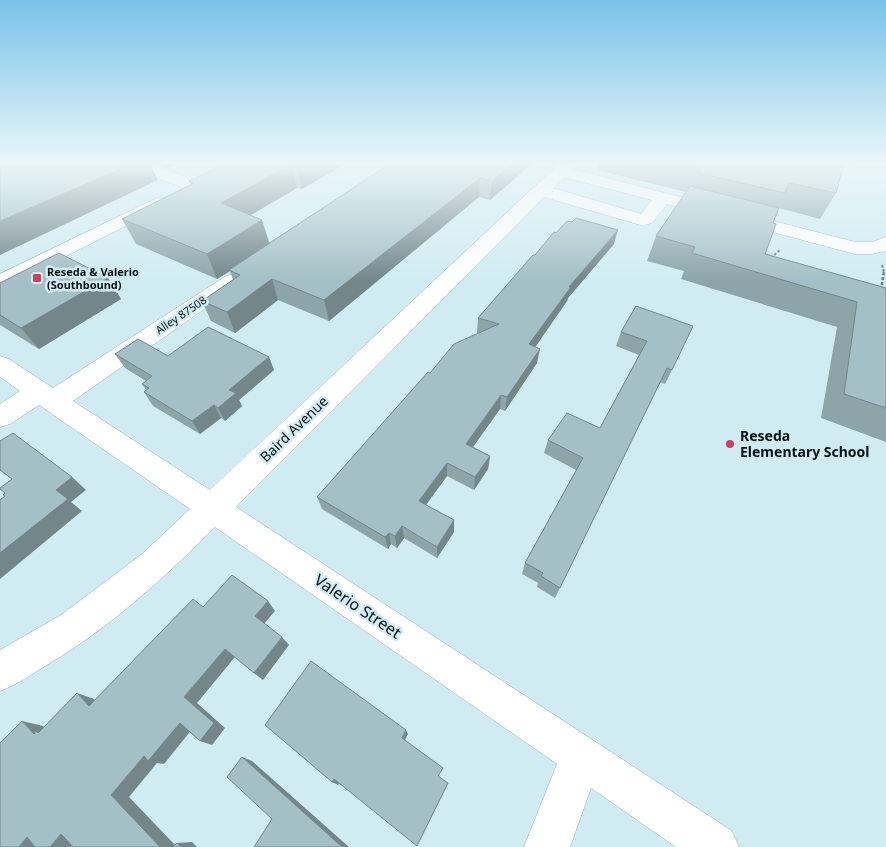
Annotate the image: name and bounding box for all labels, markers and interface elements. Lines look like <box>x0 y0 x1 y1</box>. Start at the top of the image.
place label: Reseda & Valerio (Southbound) <box>47 264 139 292</box>
marker: Reseda & Valerio (Southbound) <box>31 272 43 284</box>
street label: Alley 87508 <box>152 292 209 337</box>
street label: Baird Avenue <box>256 391 332 466</box>
place label: Reseda Elementary School <box>740 426 870 461</box>
marker: Reseda Elementary School <box>724 438 736 450</box>
street label: Valerio Street <box>310 569 406 643</box>

